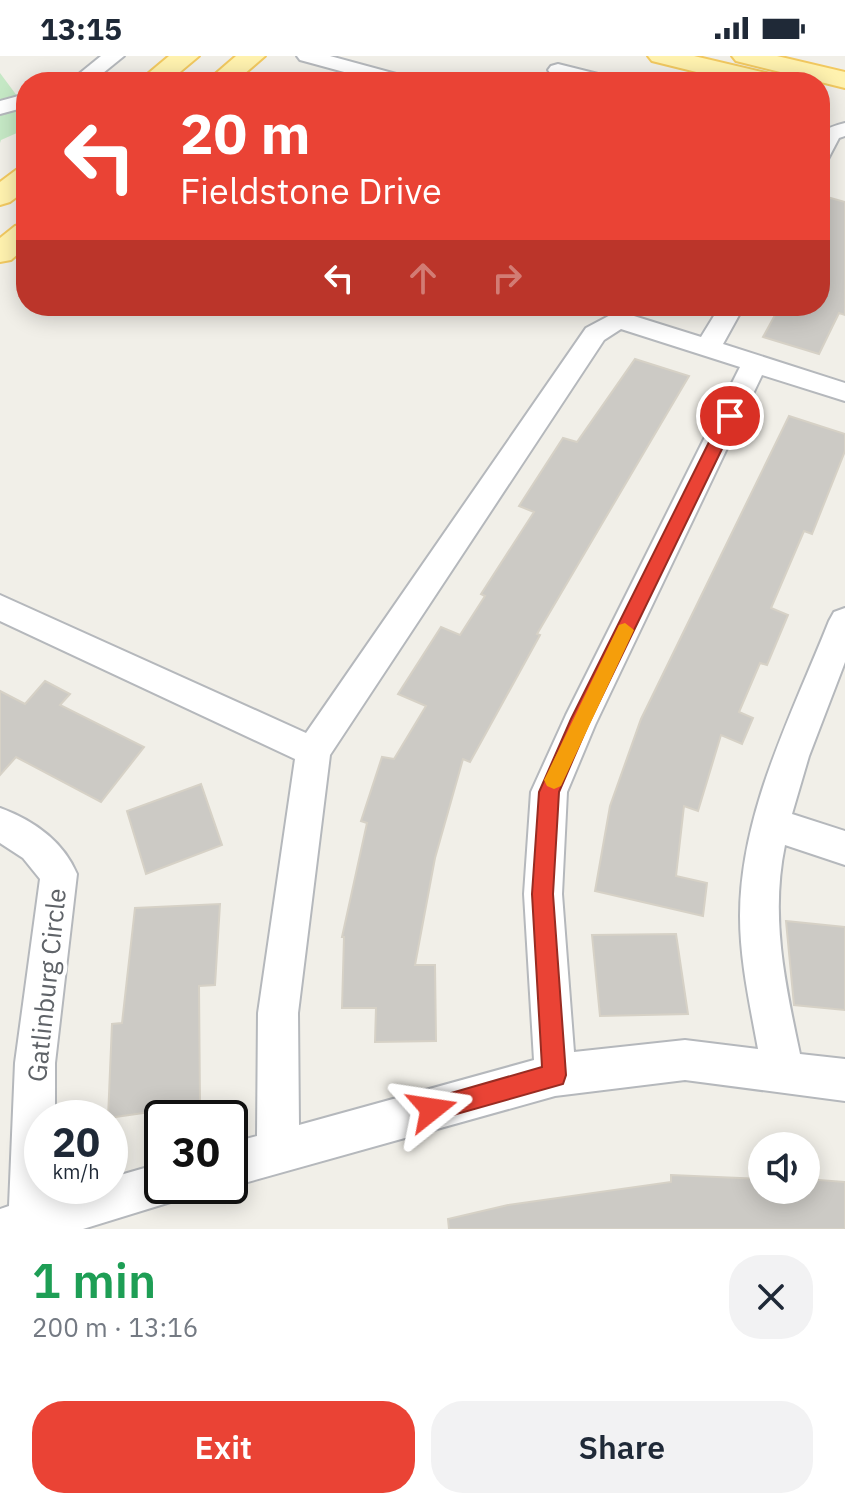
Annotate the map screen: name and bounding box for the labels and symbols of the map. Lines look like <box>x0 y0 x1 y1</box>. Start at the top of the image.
pin <box>696 382 764 450</box>
street label: Gatlinburg Circle <box>19 886 73 1084</box>
position arrow <box>390 1067 474 1151</box>
speed limit sign: 30 <box>144 1100 248 1204</box>

